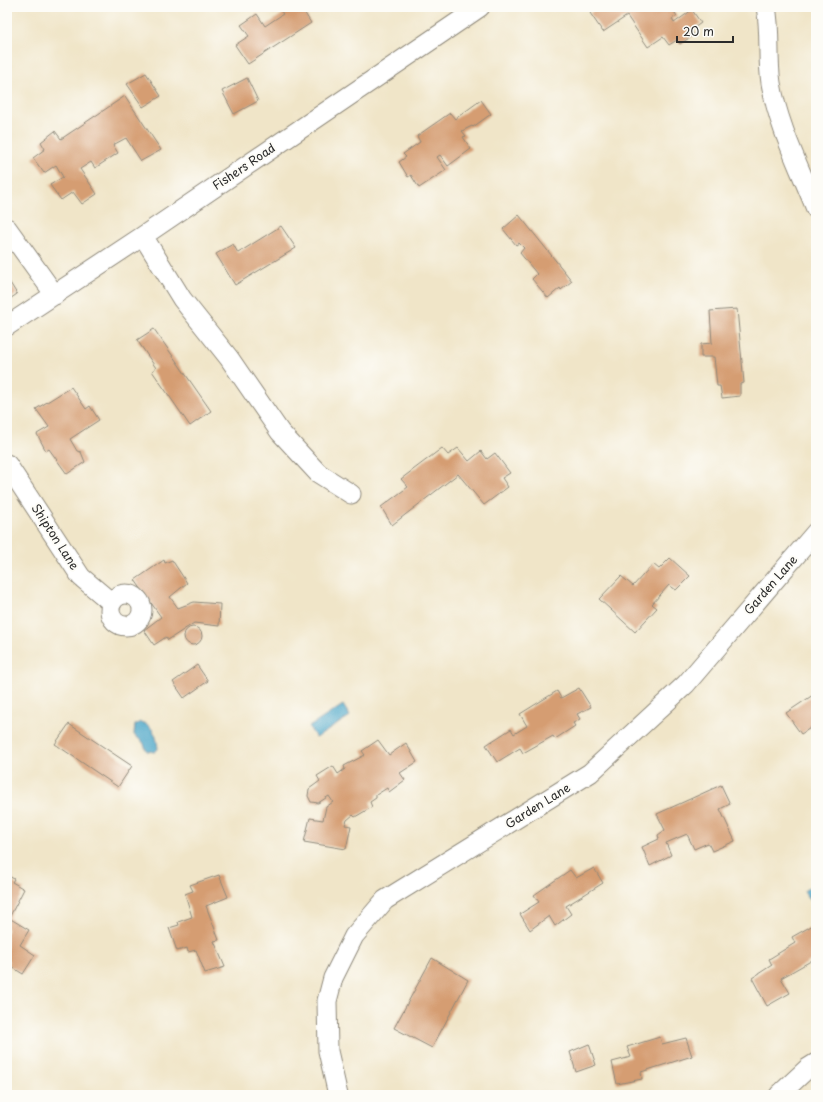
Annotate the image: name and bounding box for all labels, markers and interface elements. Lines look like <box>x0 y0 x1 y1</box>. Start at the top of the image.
scale bar <box>677 18 733 44</box>
text: 20 m <box>683 22 714 40</box>
street label: Fishers Road <box>208 138 279 194</box>
street label: Shipton Lane <box>28 500 84 573</box>
street label: Garden Lane <box>739 550 801 618</box>
street label: Garden Lane <box>501 778 574 832</box>

